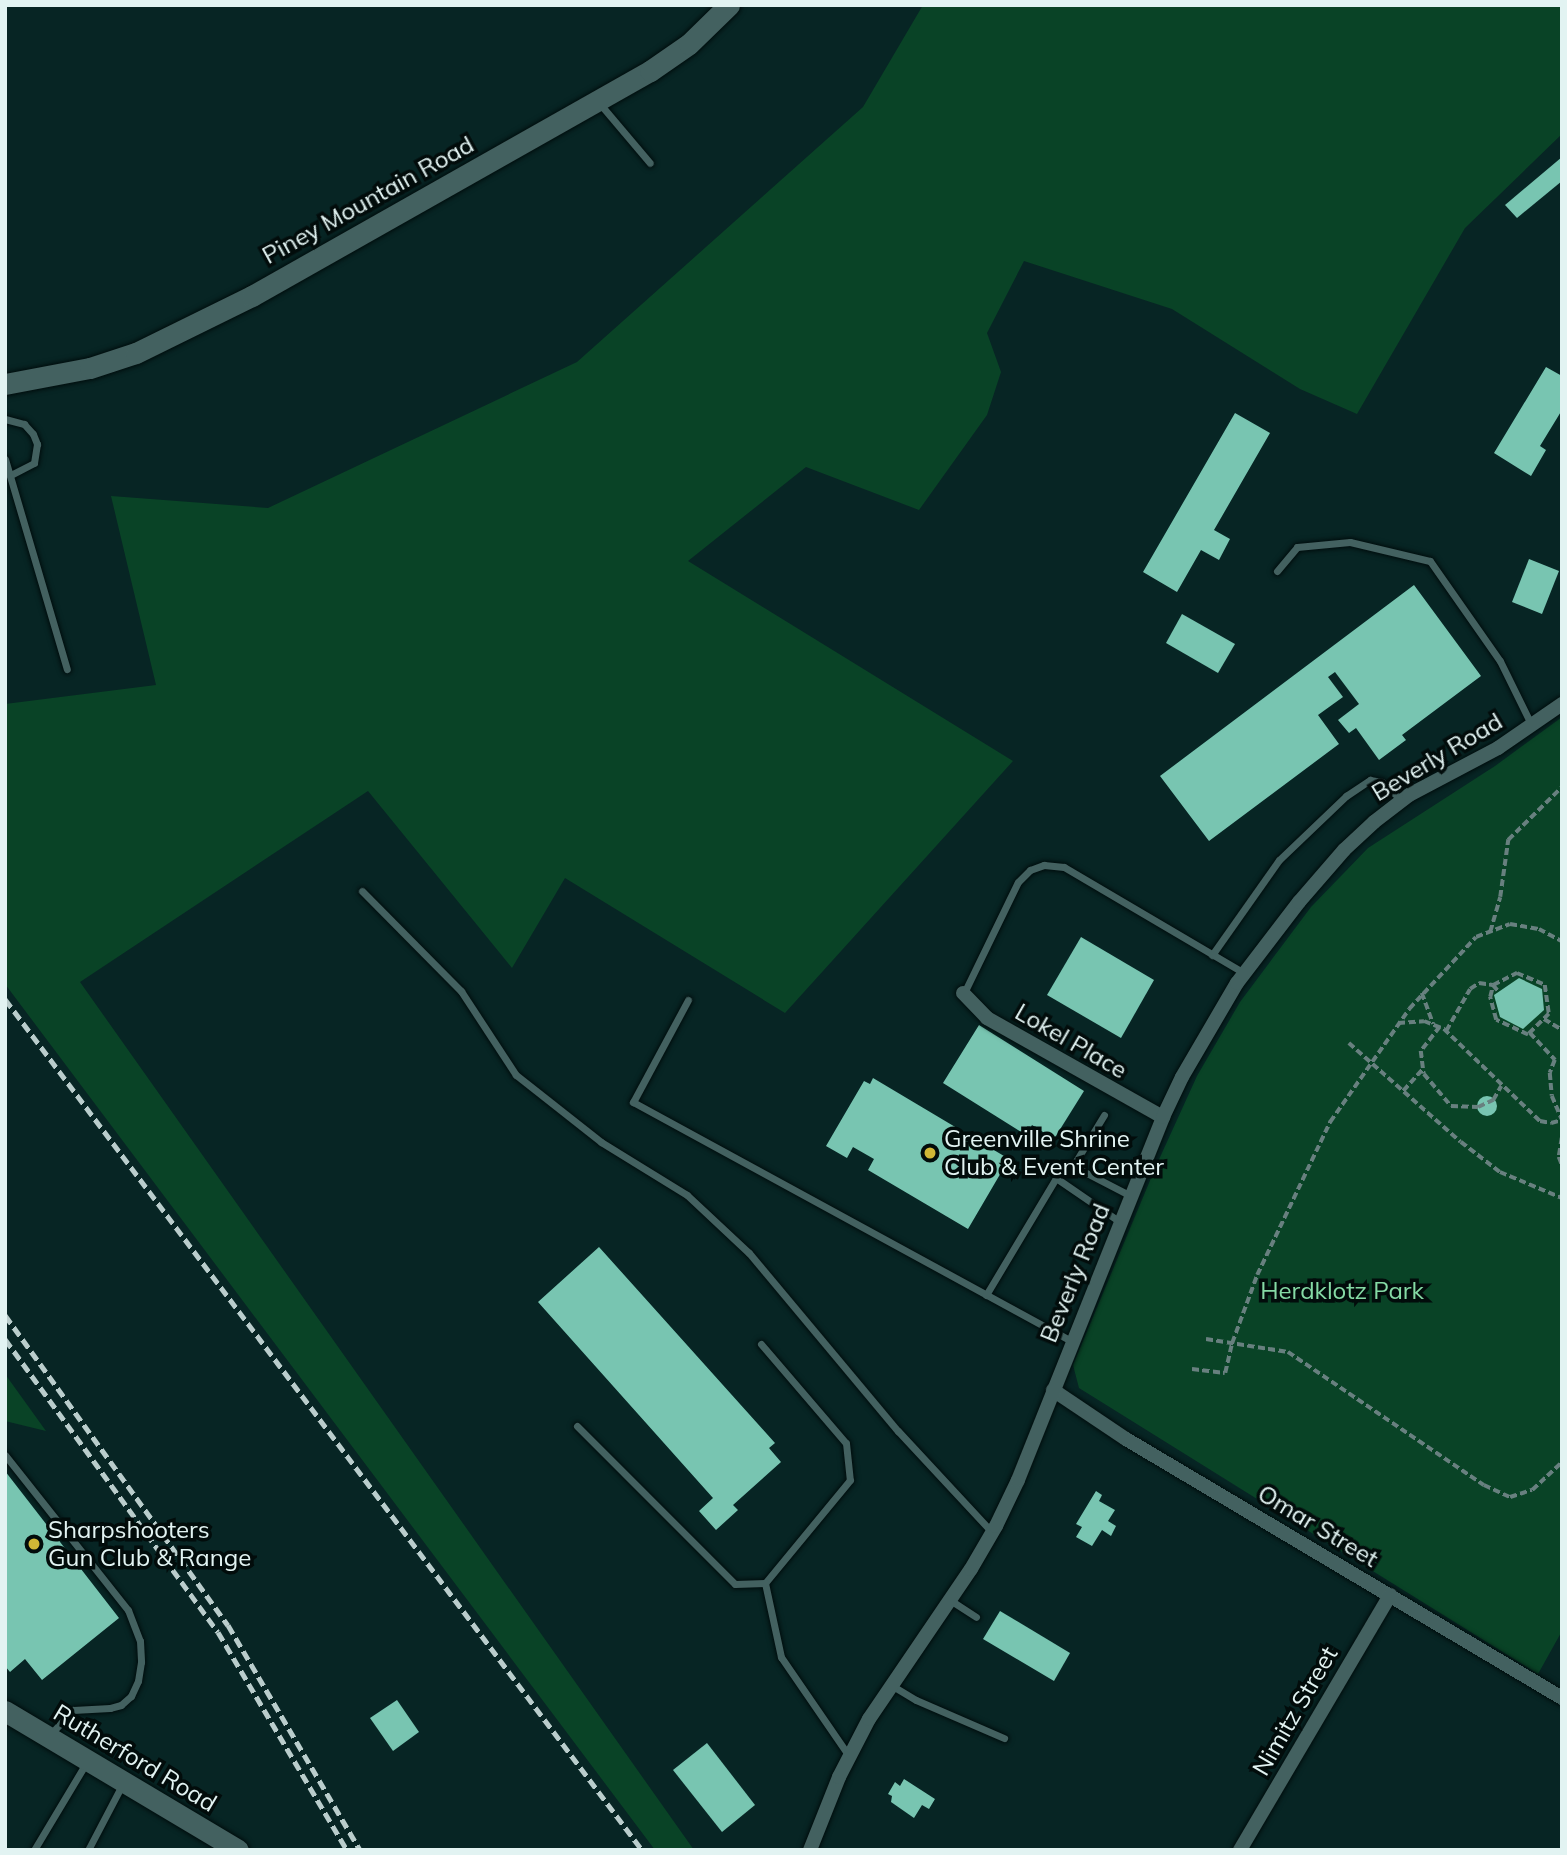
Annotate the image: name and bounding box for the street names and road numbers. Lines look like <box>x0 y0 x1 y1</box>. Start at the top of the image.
street label: Piney Mountain Road <box>257 130 479 270</box>
street label: Beverly Road <box>1367 707 1507 807</box>
street label: Lokel Place <box>1010 997 1132 1085</box>
street label: Beverly Road <box>1034 1199 1116 1347</box>
street label: Omar Street <box>1253 1479 1383 1573</box>
street label: Nimitz Street <box>1247 1641 1343 1781</box>
street label: Rutherford Road <box>48 1698 222 1818</box>

